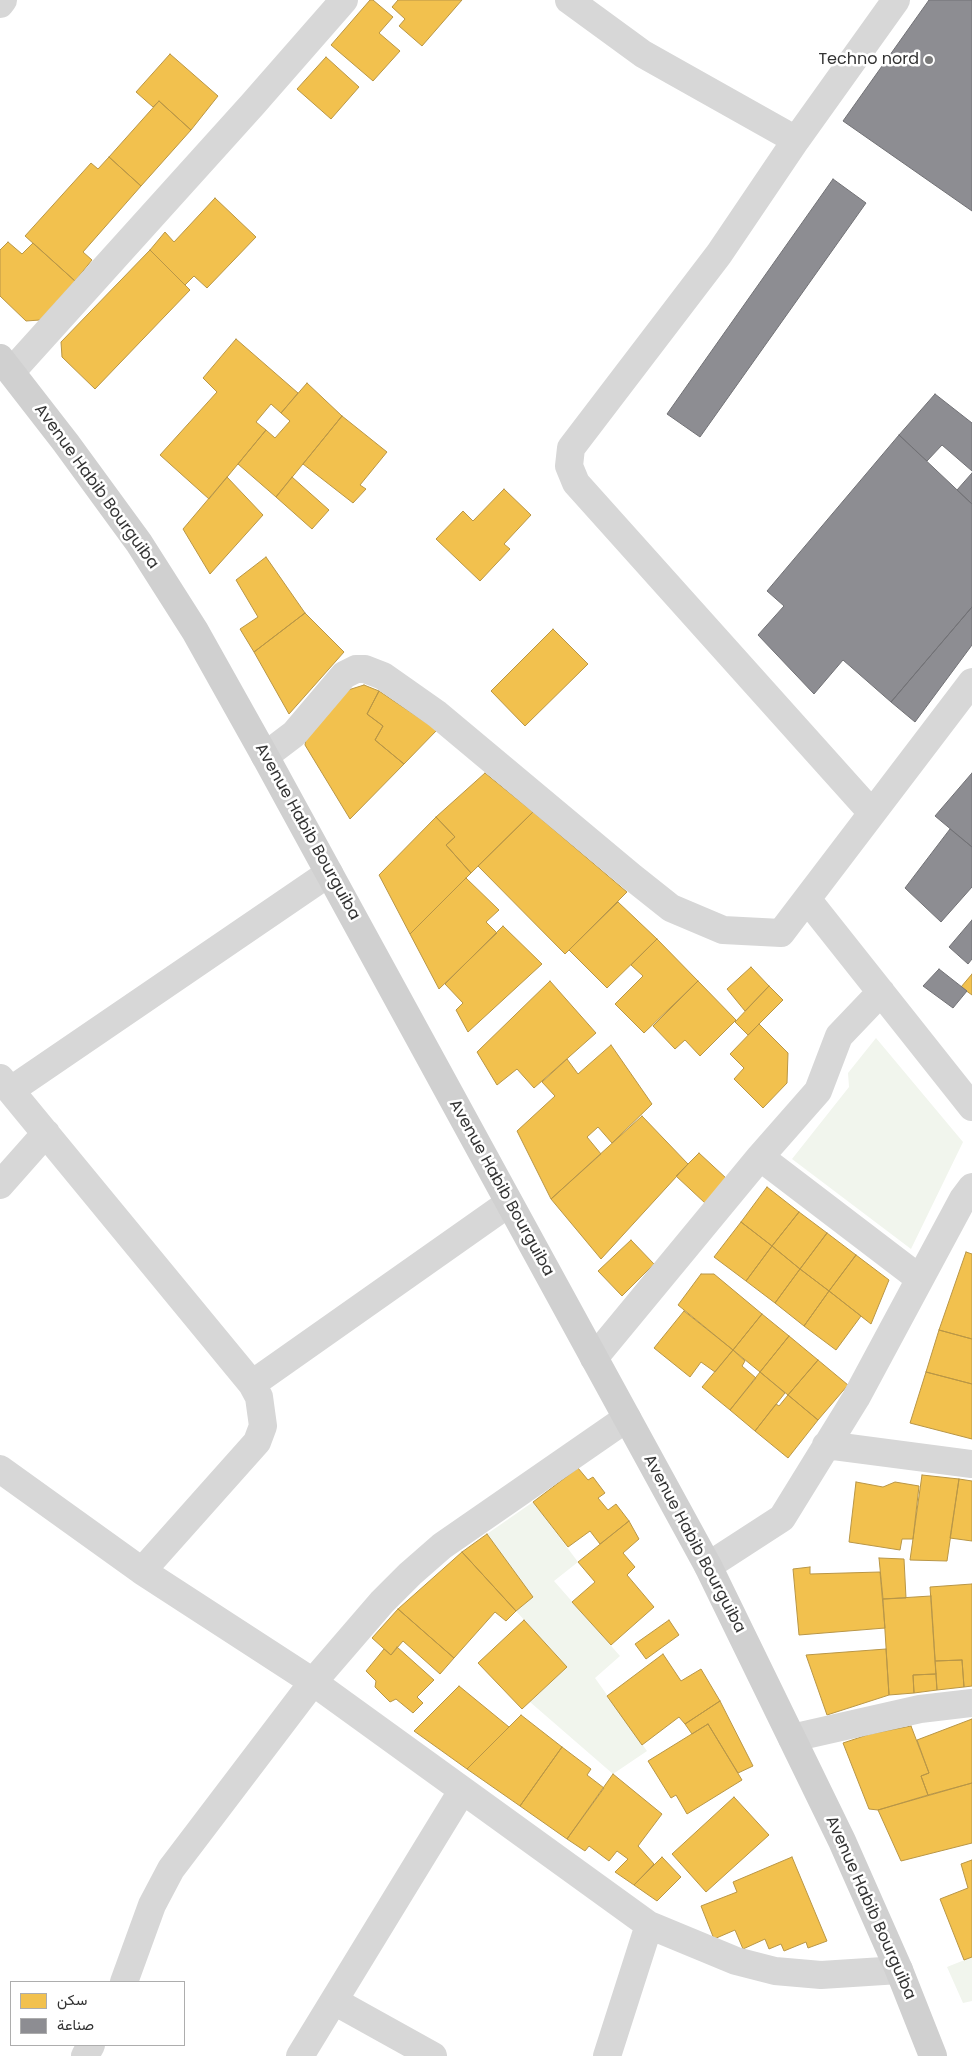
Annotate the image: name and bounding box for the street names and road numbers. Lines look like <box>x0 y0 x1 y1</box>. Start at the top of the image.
street label: Avenue Habib Bourguiba <box>30 401 162 573</box>
street label: Avenue Habib Bourguiba <box>250 740 364 924</box>
street label: Avenue Habib Bourguiba <box>444 1096 558 1280</box>
street label: Avenue Habib Bourguiba <box>639 1452 749 1636</box>
street label: Avenue Habib Bourguiba <box>821 1813 919 2003</box>

